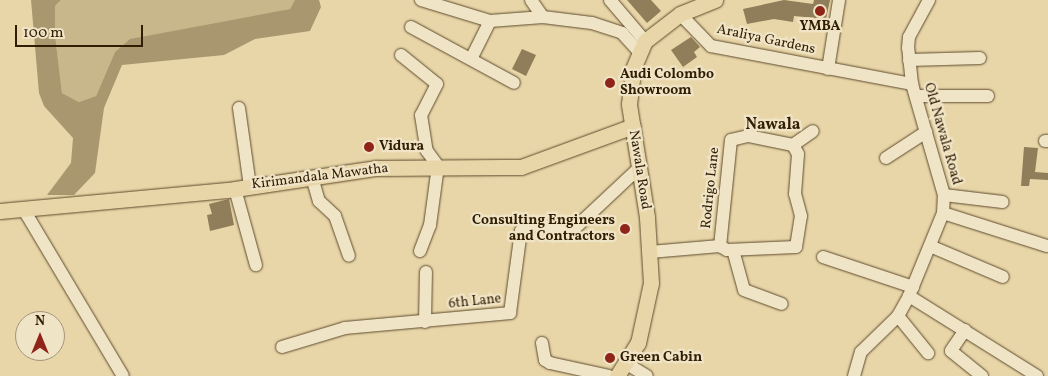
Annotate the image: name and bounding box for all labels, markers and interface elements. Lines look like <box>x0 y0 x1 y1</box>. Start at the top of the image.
marker: YMBA <box>814 5 826 17</box>
scale bar <box>18 15 145 47</box>
place label: YMBA <box>799 19 841 35</box>
street label: Araliya Gardens <box>715 21 817 59</box>
text: 100 m <box>23 23 63 44</box>
place label: Audi Colombo Showroom <box>620 67 714 100</box>
marker: Audi Colombo Showroom <box>604 77 616 89</box>
street label: Old Nawala Road <box>919 81 965 187</box>
district label: Nawala <box>745 115 801 135</box>
street label: Nawala Road <box>624 129 654 211</box>
place label: Vidura <box>379 139 424 155</box>
marker: Vidura <box>363 141 375 153</box>
street label: Rodrigo Lane <box>698 146 724 230</box>
street label: Kirimandala Mawatha <box>251 160 389 194</box>
place label: Consulting Engineers and Contractors <box>472 213 615 246</box>
marker: Consulting Engineers and Contractors <box>619 223 631 235</box>
street label: 6th Lane <box>448 291 502 313</box>
north arrow <box>15 311 65 361</box>
text: N <box>35 312 45 331</box>
place label: Green Cabin <box>620 350 702 366</box>
marker: Green Cabin <box>604 352 616 364</box>

